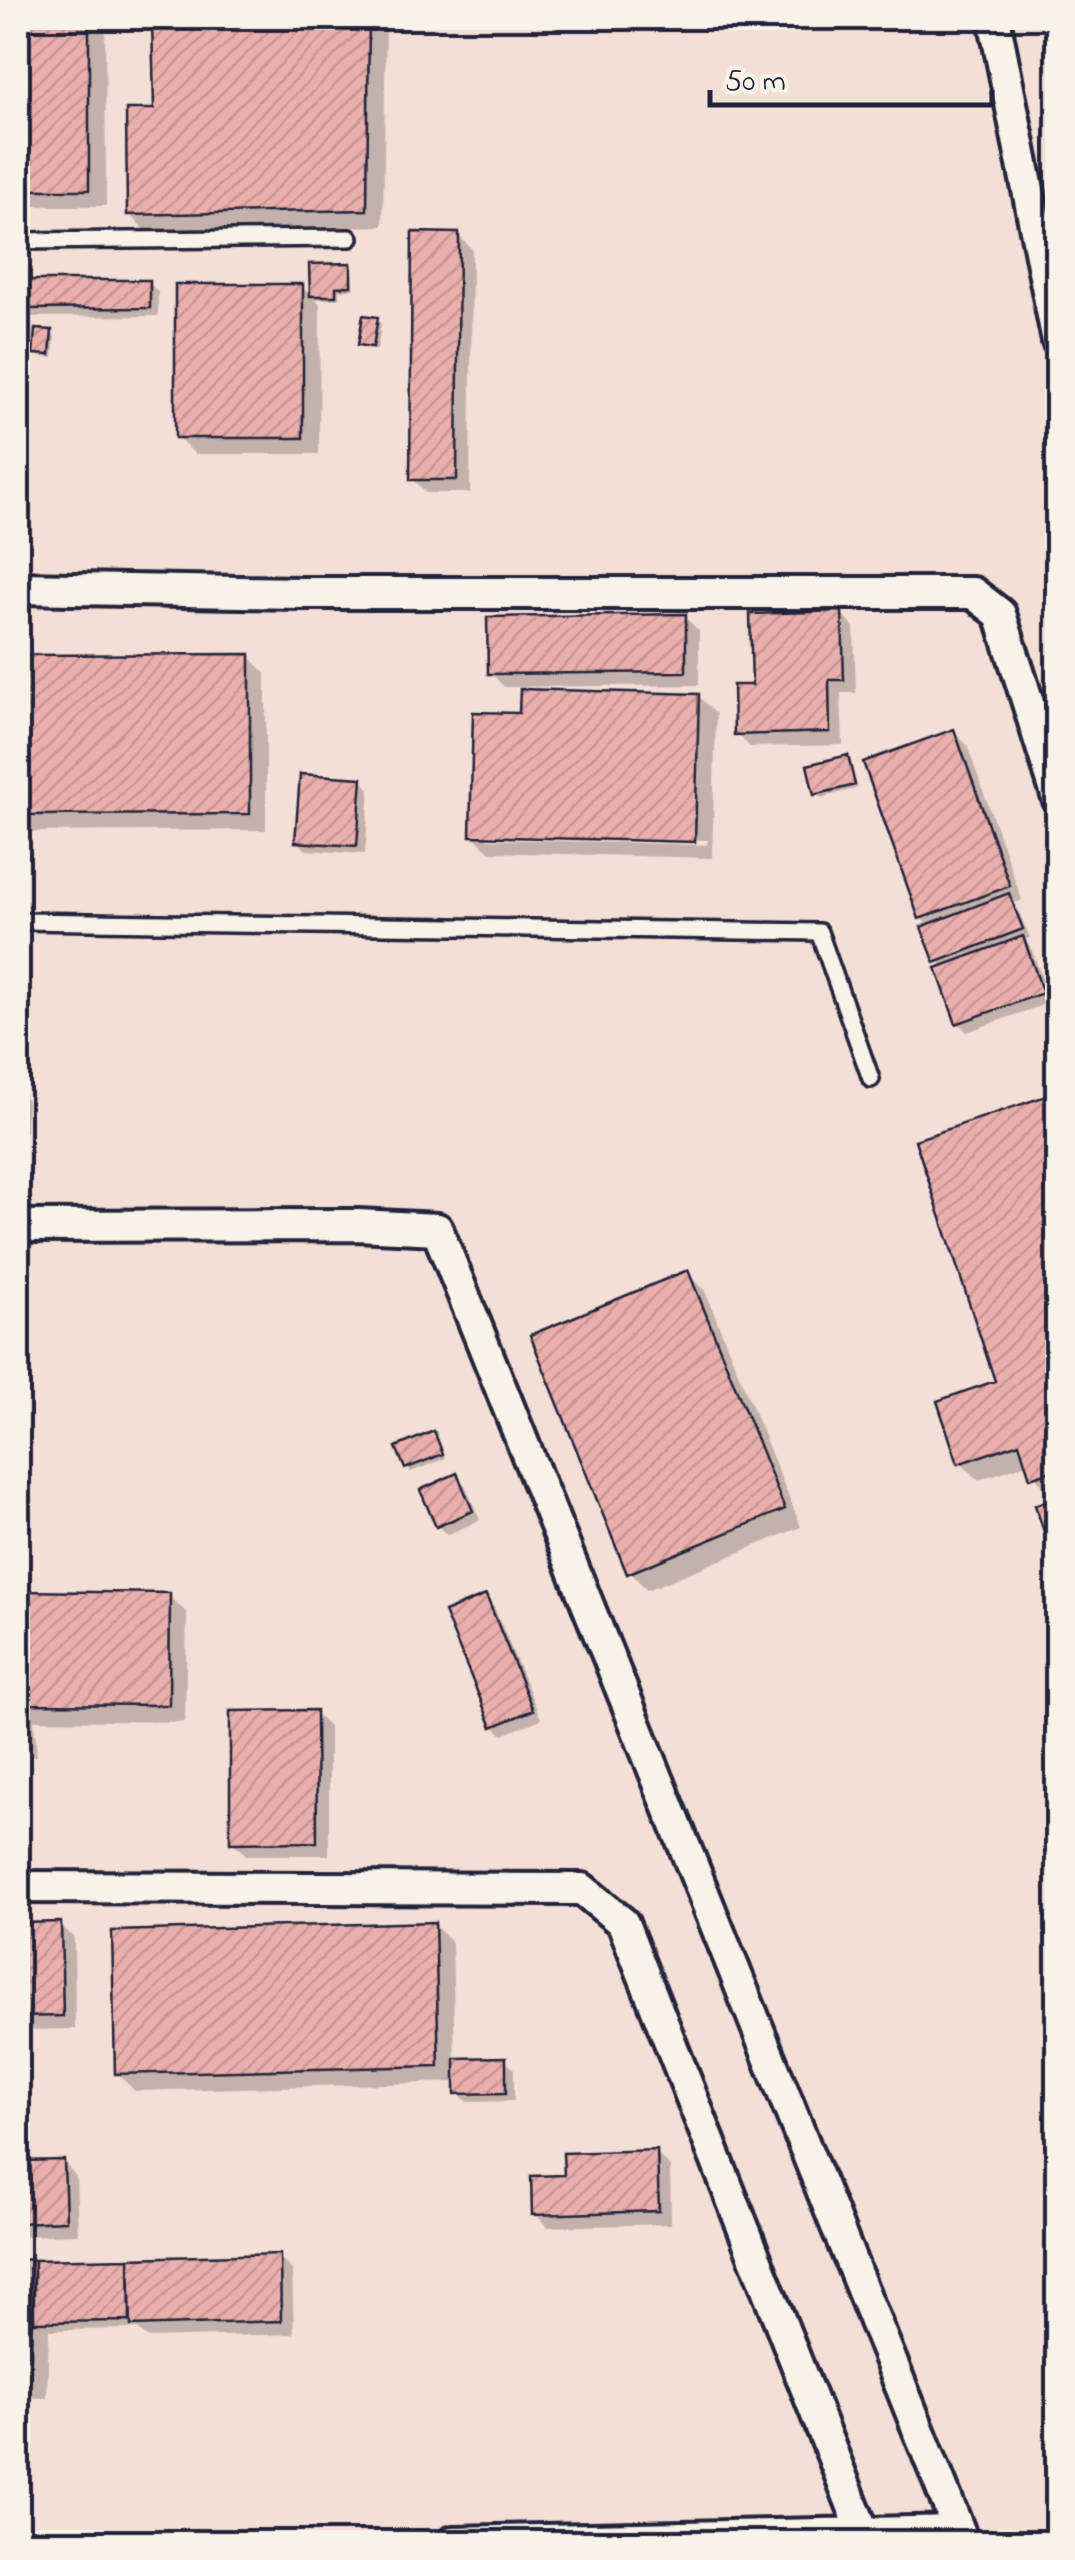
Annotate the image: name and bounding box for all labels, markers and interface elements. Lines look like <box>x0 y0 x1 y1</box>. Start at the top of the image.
scale bar <box>710 45 992 107</box>
text: 50 m <box>725 61 786 105</box>

